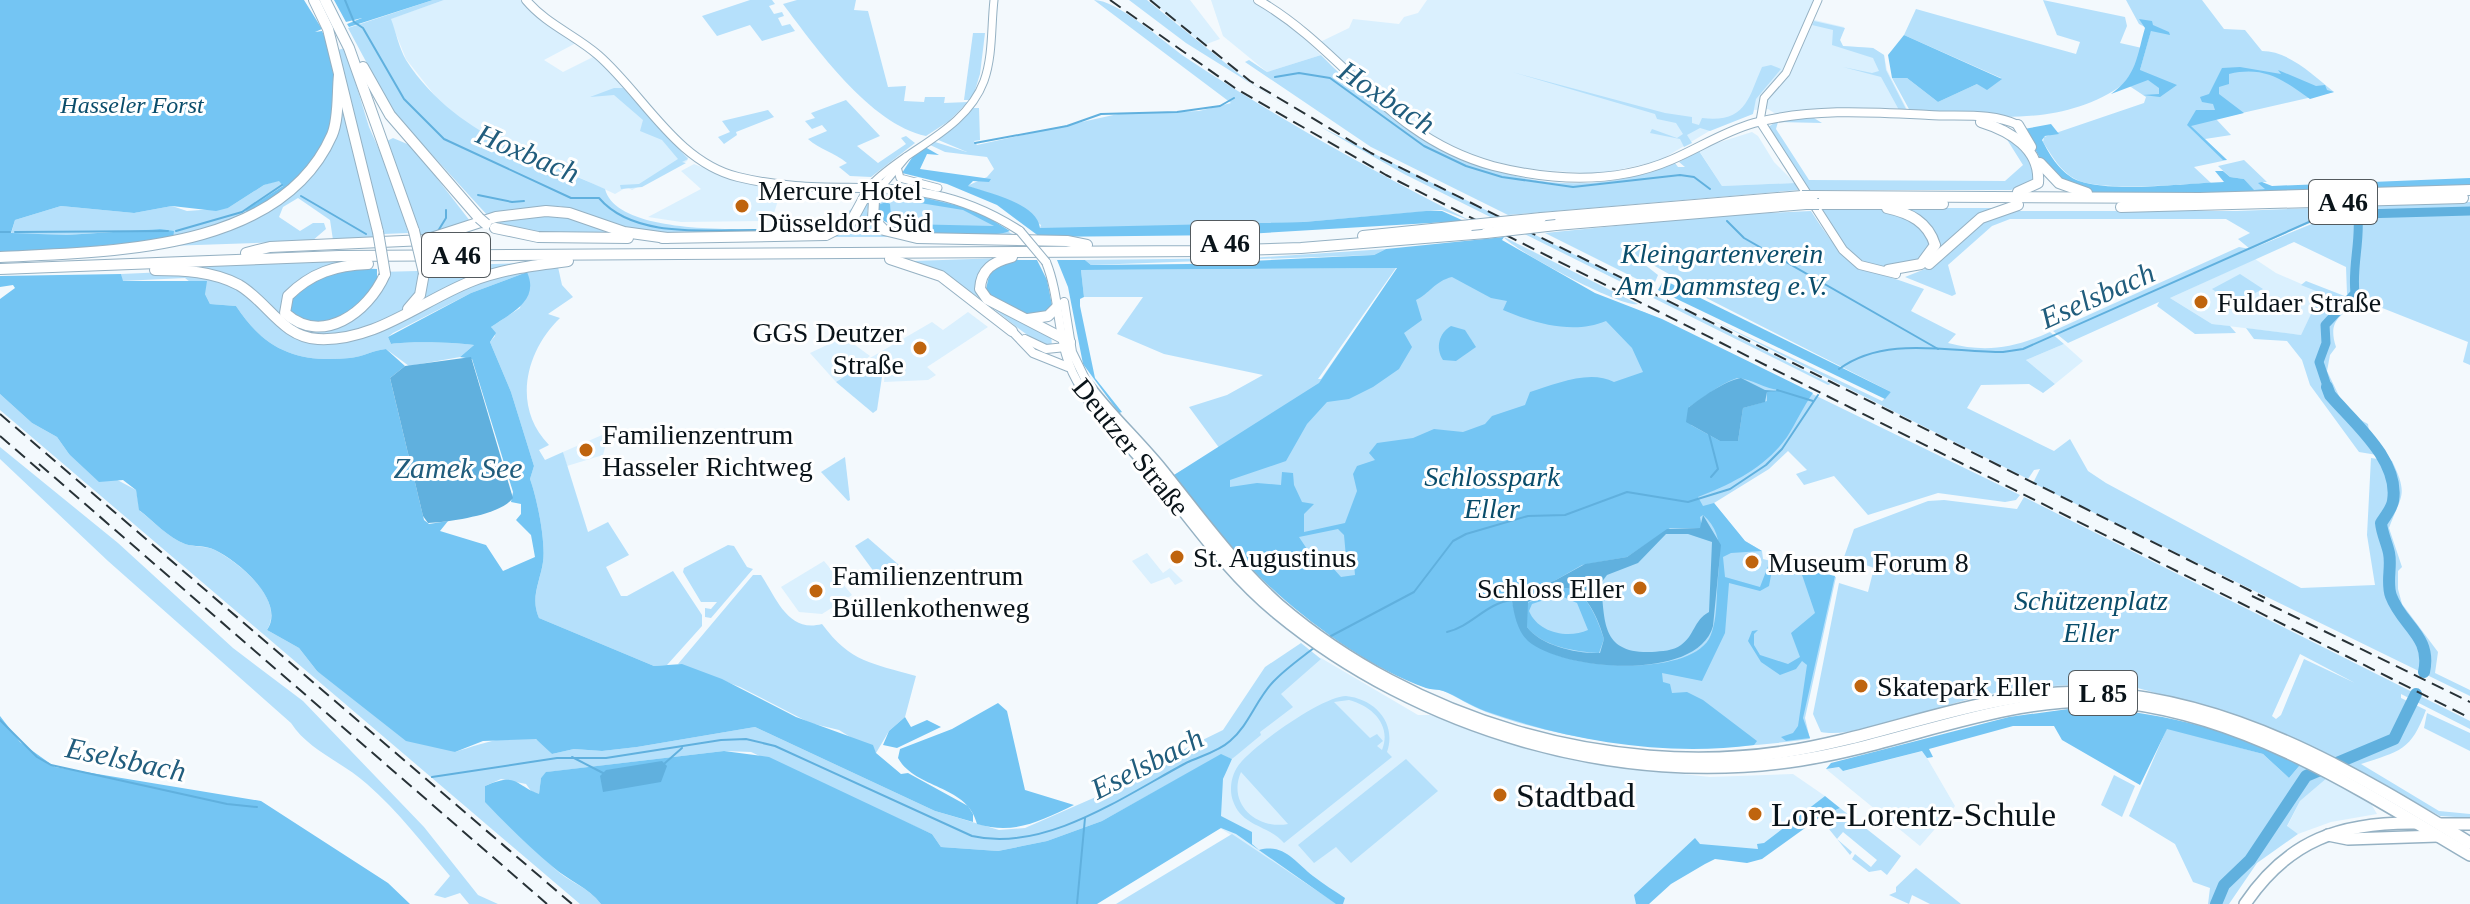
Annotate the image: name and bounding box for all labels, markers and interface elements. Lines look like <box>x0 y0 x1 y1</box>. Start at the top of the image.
water label: Hoxbach <box>1332 53 1441 140</box>
park label: Hasseler Forst <box>59 92 205 118</box>
water label: Hoxbach <box>471 116 584 189</box>
place label: Mercure Hotel Düsseldorf Süd <box>758 175 931 238</box>
road number: A 46 <box>2309 180 2377 224</box>
marker: Mercure Hotel Düsseldorf Süd <box>733 197 751 215</box>
road number: A 46 <box>1191 221 1259 265</box>
road number: A 46 <box>422 233 490 277</box>
park label: Kleingartenverein Am Dammsteg e.V. <box>1614 238 1828 301</box>
water label: Eselsbach <box>2034 255 2159 335</box>
place label: Fuldaer Straße <box>2217 287 2381 318</box>
marker: Fuldaer Straße <box>2192 293 2210 311</box>
place label: GGS Deutzer Straße <box>752 317 905 380</box>
marker: GGS Deutzer Straße <box>911 339 929 357</box>
street label: Deutzer Straße <box>1066 372 1196 522</box>
place label: Familienzentrum Hasseler Richtweg <box>602 419 813 482</box>
marker: Familienzentrum Hasseler Richtweg <box>577 441 595 459</box>
water label: Zamek See <box>393 451 523 484</box>
park label: Schlosspark Eller <box>1424 461 1560 524</box>
place label: St. Augustinus <box>1193 542 1356 573</box>
place label: Museum Forum 8 <box>1768 547 1969 578</box>
marker: St. Augustinus <box>1168 548 1186 566</box>
marker: Museum Forum 8 <box>1743 553 1761 571</box>
place label: Familienzentrum Büllenkothenweg <box>832 560 1030 623</box>
place label: Schloss Eller <box>1477 573 1625 604</box>
marker: Schloss Eller <box>1631 579 1649 597</box>
marker: Familienzentrum Büllenkothenweg <box>807 582 825 600</box>
park label: Schützenplatz Eller <box>2014 585 2168 648</box>
place label: Skatepark Eller <box>1877 671 2051 702</box>
road number: L 85 <box>2069 671 2137 715</box>
marker: Skatepark Eller <box>1852 677 1870 695</box>
water label: Eselsbach <box>1084 721 1209 806</box>
water label: Eselsbach <box>62 730 189 788</box>
place label: Stadtbad <box>1516 777 1635 814</box>
marker: Stadtbad <box>1491 786 1509 804</box>
place label: Lore-Lorentz-Schule <box>1771 796 2056 833</box>
marker: Lore-Lorentz-Schule <box>1746 805 1764 823</box>

